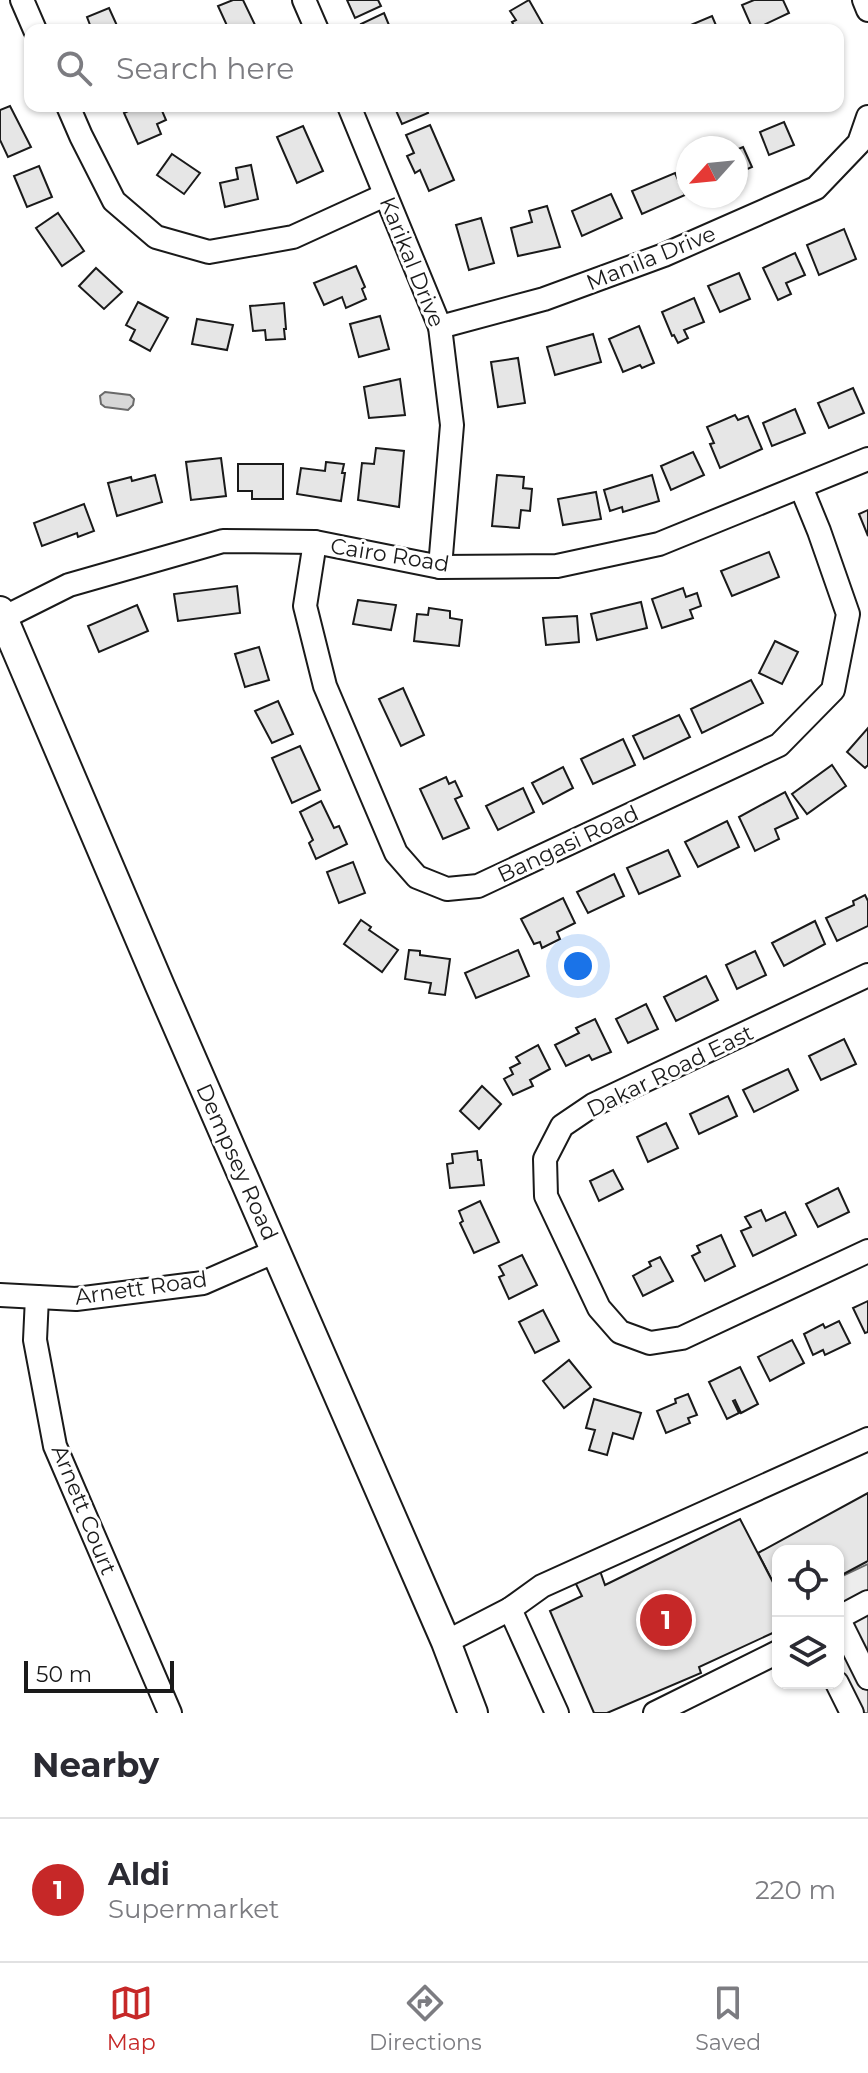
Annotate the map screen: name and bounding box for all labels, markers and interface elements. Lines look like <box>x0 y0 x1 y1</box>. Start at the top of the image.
search box <box>24 24 844 112</box>
icon: search <box>52 46 96 90</box>
text: Search here <box>116 50 294 87</box>
north arrow <box>676 136 748 208</box>
street label: Karikal Drive <box>374 193 450 331</box>
street label: Manila Drive <box>582 220 720 296</box>
street label: Cairo Road <box>329 532 451 578</box>
street label: Bangasi Road <box>493 800 643 888</box>
your location <box>558 946 598 986</box>
street label: Dakar Road East <box>582 1019 758 1123</box>
street label: Dempsey Road <box>190 1079 284 1245</box>
street label: Arnett Road <box>73 1265 209 1311</box>
street label: Arnett Court <box>46 1441 122 1579</box>
map controls <box>772 1545 844 1689</box>
button: locate <box>772 1545 844 1617</box>
pin: 1 <box>640 1590 692 1650</box>
button: layers <box>772 1617 844 1689</box>
scale bar <box>24 1657 174 1693</box>
text: 50 m <box>36 1661 92 1688</box>
text: Nearby <box>32 1744 159 1786</box>
text: Aldi <box>108 1856 170 1893</box>
text: 1 <box>53 1874 63 1906</box>
text: 220 m <box>755 1874 836 1906</box>
text: Supermarket <box>108 1893 279 1925</box>
tab: Map <box>107 1981 156 2056</box>
tab: Directions <box>369 1981 482 2056</box>
tab: Saved <box>695 1981 761 2056</box>

